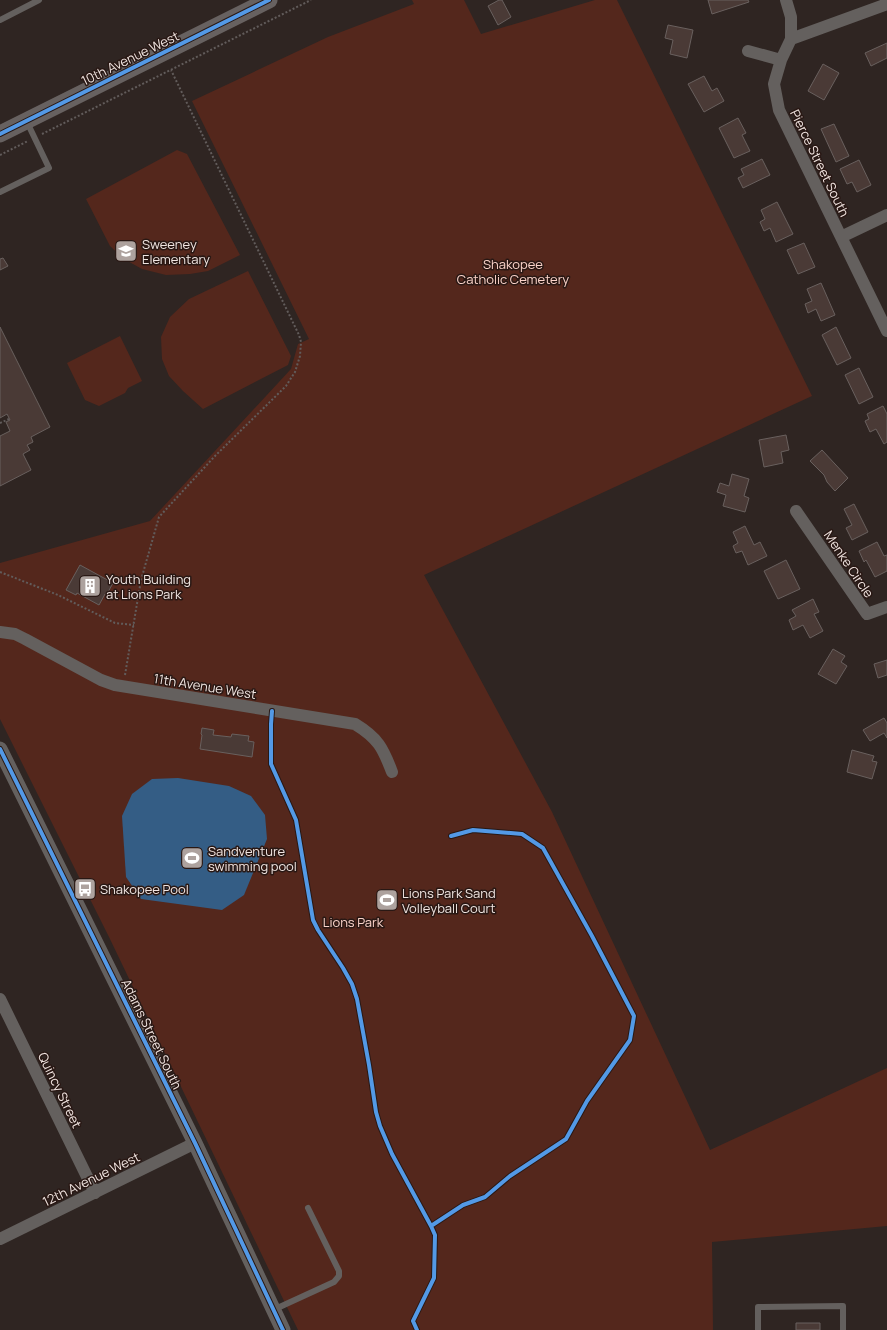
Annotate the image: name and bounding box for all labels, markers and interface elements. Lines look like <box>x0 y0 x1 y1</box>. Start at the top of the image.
street label: 10th Avenue West <box>78 27 182 89</box>
street label: Pierce Street South <box>786 106 854 220</box>
place label: Sweeney Elementary <box>142 235 210 268</box>
school or university icon: Sweeney Elementary <box>113 238 139 264</box>
park label: Shakopee Catholic Cemetery <box>457 255 569 288</box>
street label: Menke Circle <box>820 527 878 601</box>
place label: Youth Building at Lions Park <box>106 570 191 603</box>
building icon: Youth Building at Lions Park <box>77 573 103 599</box>
street label: 11th Avenue West <box>152 669 258 703</box>
place label: Sandventure swimming pool <box>208 842 297 875</box>
sports icon: Sandventure swimming pool <box>179 845 205 871</box>
bus stop icon: Shakopee Pool <box>72 876 98 902</box>
place label: Shakopee Pool <box>100 880 189 898</box>
place label: Lions Park Sand Volleyball Court <box>402 884 496 917</box>
sports icon: Lions Park Sand Volleyball Court <box>374 887 400 913</box>
park label: Lions Park <box>323 913 384 931</box>
street label: Adams Street South <box>117 976 187 1092</box>
street label: Quincy Street <box>34 1049 86 1131</box>
street label: 12th Avenue West <box>39 1148 143 1210</box>

